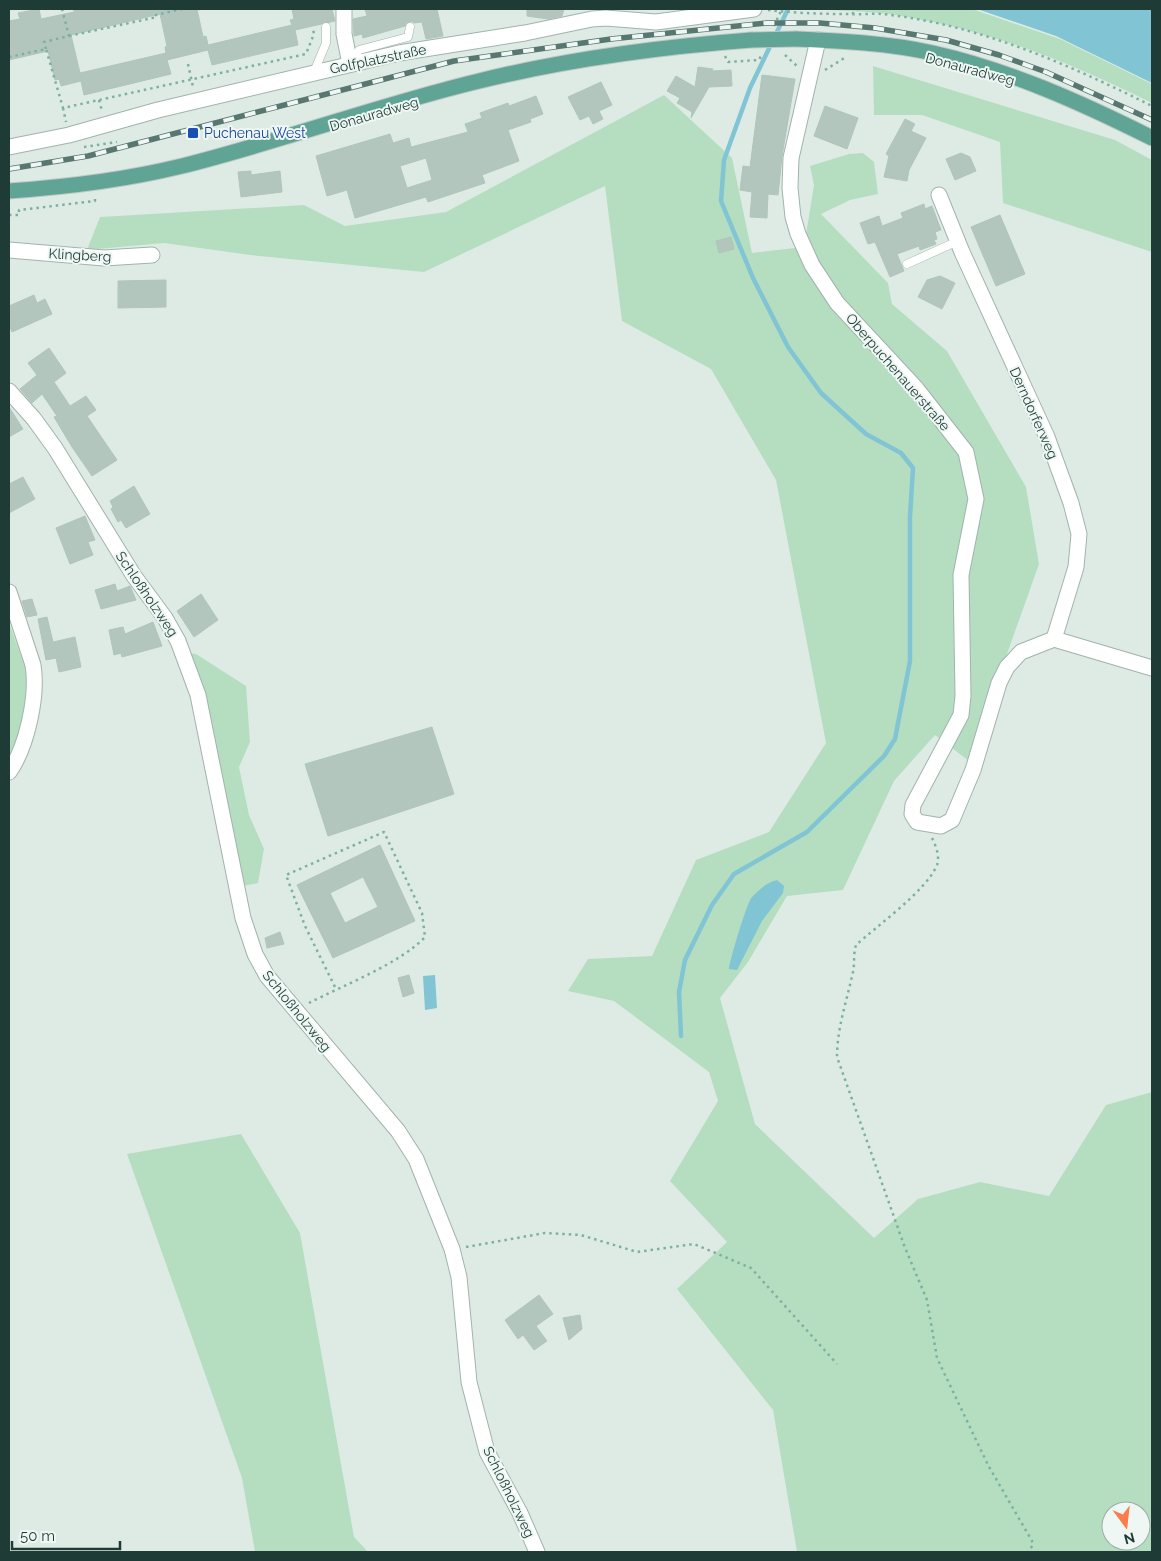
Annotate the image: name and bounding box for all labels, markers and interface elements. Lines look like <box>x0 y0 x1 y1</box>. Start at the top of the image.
street label: Golfplatzstraße <box>328 41 428 77</box>
street label: Donauradweg <box>924 49 1016 89</box>
street label: Donauradweg <box>328 94 420 134</box>
place label: Puchenau West <box>204 125 306 141</box>
marker: Puchenau West <box>186 126 200 140</box>
street label: Klingberg <box>48 245 112 265</box>
street label: Oberpuchenauerstraße <box>843 310 953 434</box>
street label: Derndorferweg <box>1007 365 1061 461</box>
street label: Schloßholzweg <box>113 548 181 640</box>
street label: Schloßholzweg <box>260 967 334 1055</box>
street label: Schloßholzweg <box>480 1444 538 1540</box>
north arrow <box>1101 1501 1151 1551</box>
scale bar <box>12 1518 120 1550</box>
text: 50 m <box>20 1527 55 1545</box>
text: N <box>1122 1529 1137 1548</box>

